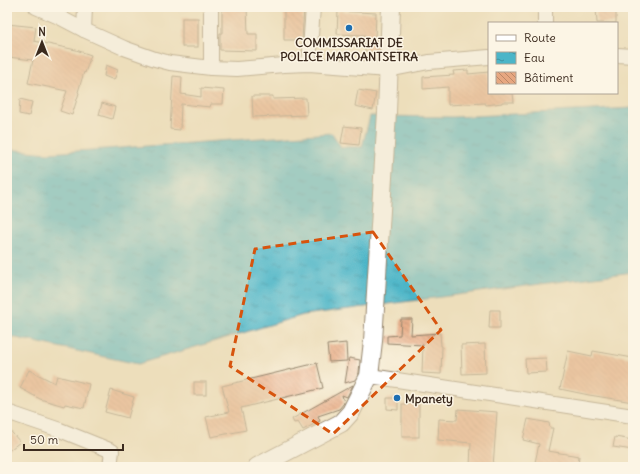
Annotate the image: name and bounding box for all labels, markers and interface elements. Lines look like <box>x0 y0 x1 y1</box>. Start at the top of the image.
north arrow <box>22 22 62 62</box>
legend <box>488 22 618 94</box>
marker: COMMISSARIAT DE POLICE MAROANTSETRA <box>344 23 354 33</box>
text: N <box>38 25 46 39</box>
text: Route <box>524 30 556 45</box>
place label: COMMISSARIAT DE POLICE MAROANTSETRA <box>280 35 418 64</box>
text: Eau <box>524 50 545 65</box>
text: Bâtiment <box>524 70 573 85</box>
place label: Mpanety <box>405 391 453 407</box>
marker: Mpanety <box>392 393 402 403</box>
scale bar <box>24 426 123 452</box>
text: 50 m <box>30 432 59 447</box>

